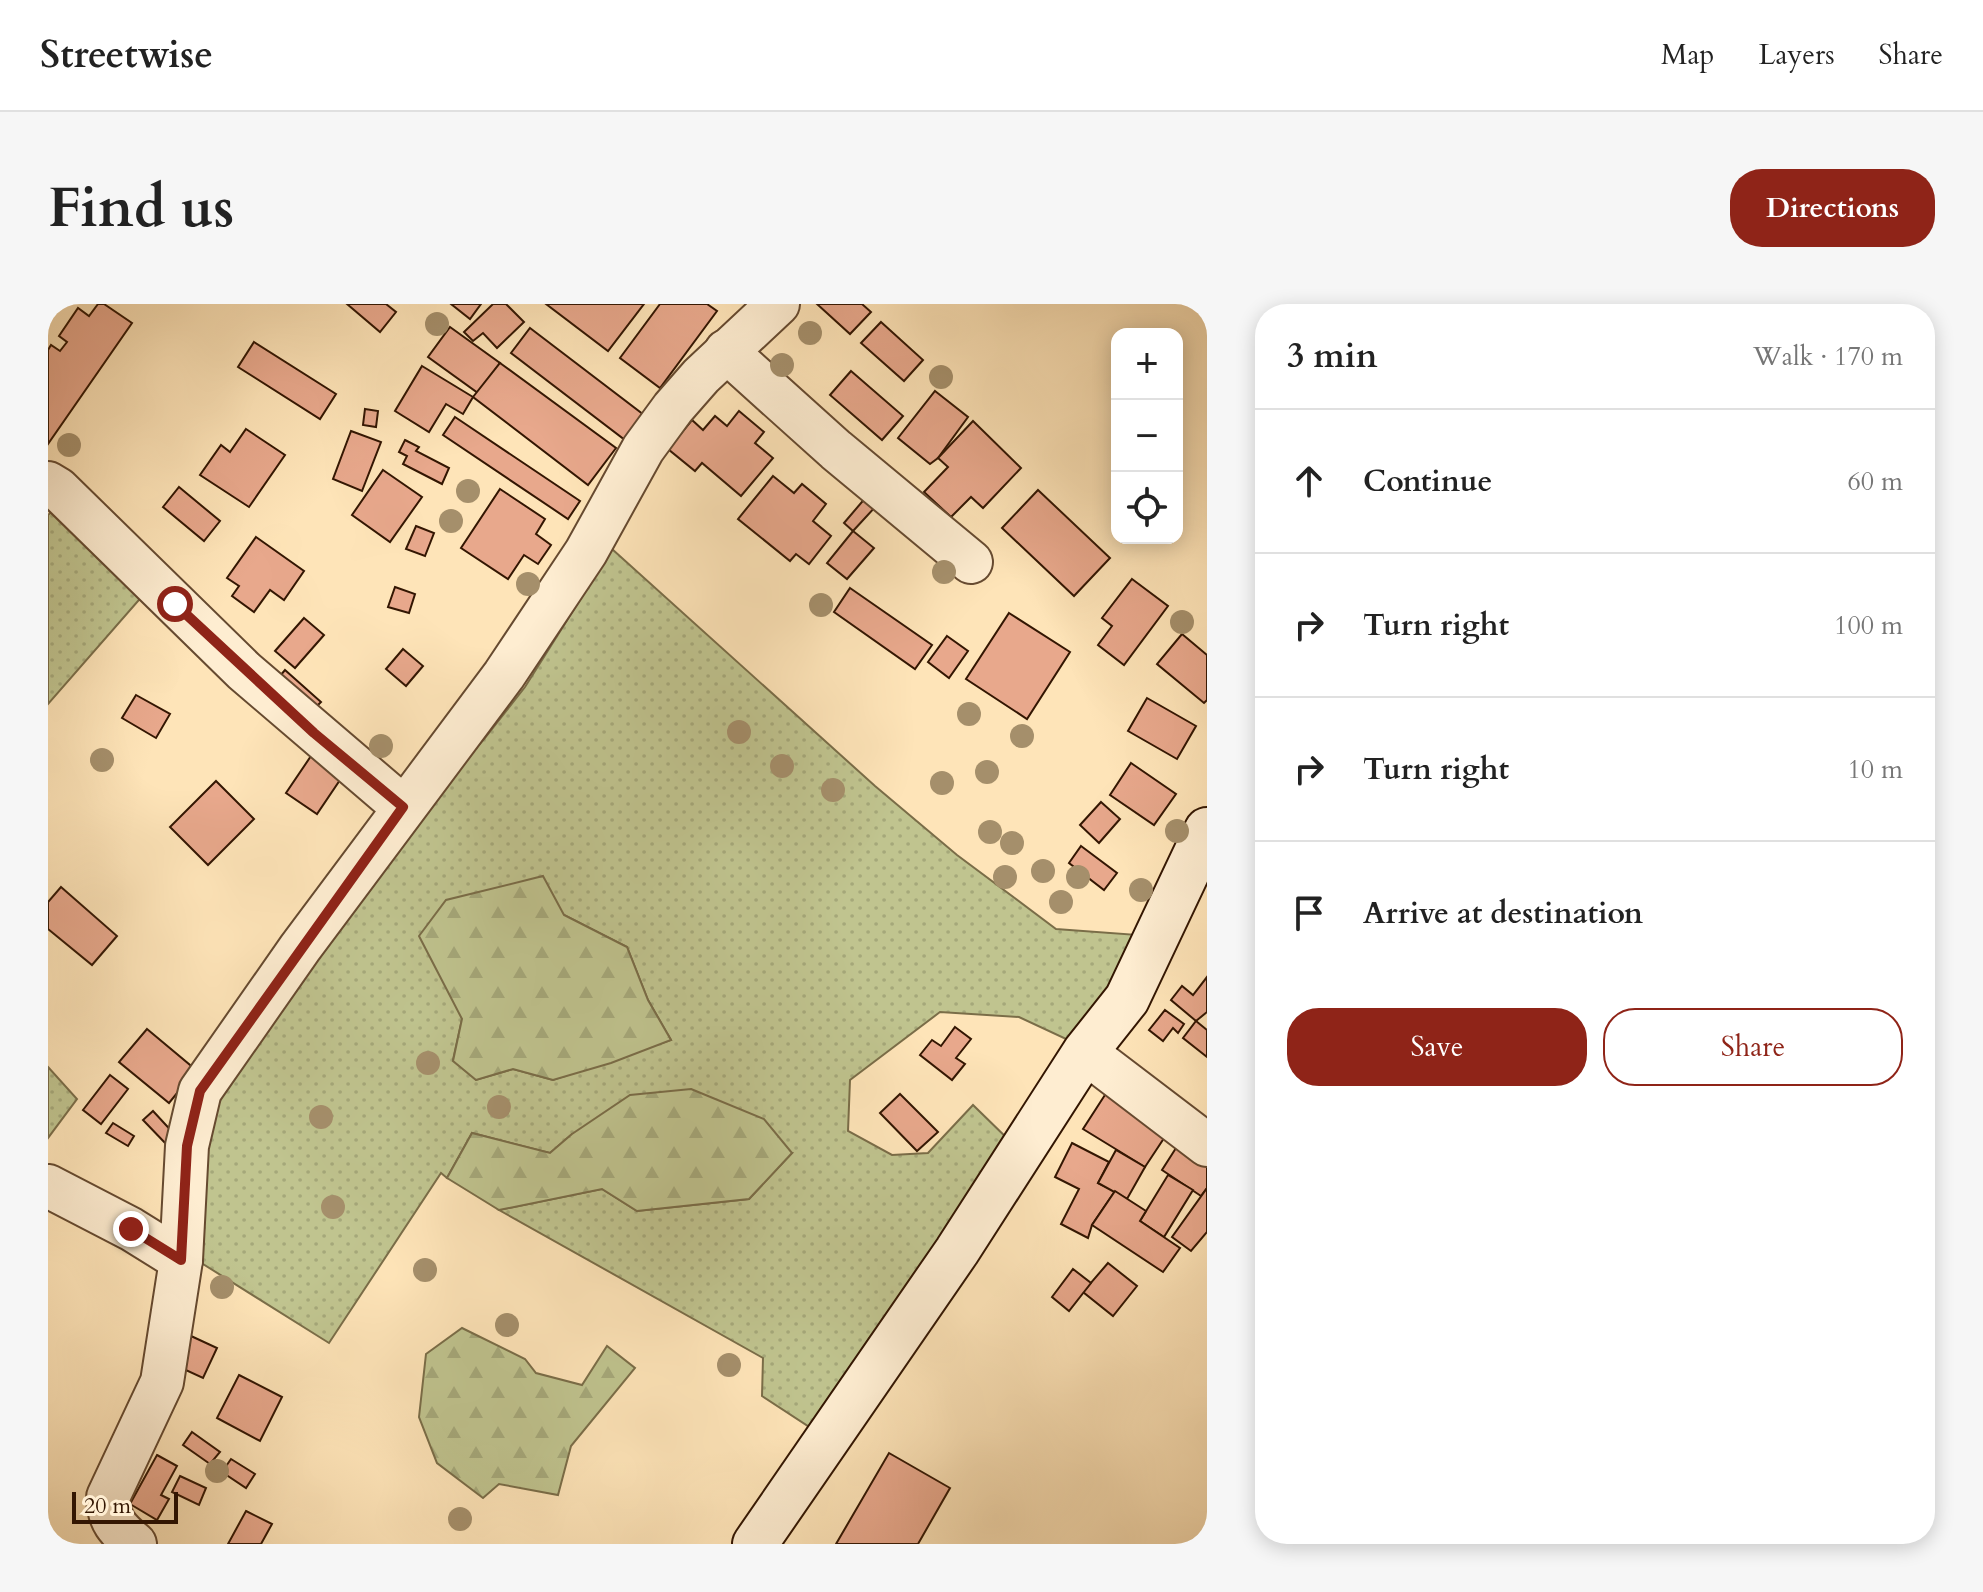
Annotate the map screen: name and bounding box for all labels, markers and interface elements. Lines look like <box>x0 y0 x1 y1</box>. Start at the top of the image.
text: Streetwise <box>40 29 213 81</box>
text: Map <box>1661 36 1714 74</box>
text: Layers <box>1758 36 1835 74</box>
text: Share <box>1879 36 1943 74</box>
button: Directions <box>1730 169 1935 247</box>
text: Find us <box>48 171 234 246</box>
map controls <box>1111 328 1183 544</box>
button: + <box>1111 328 1183 400</box>
text: 3 min <box>1287 333 1378 379</box>
text: Walk · 170 m <box>1753 339 1903 374</box>
button: − <box>1111 400 1183 472</box>
icon: ahead <box>1287 459 1331 503</box>
text: Continue <box>1363 461 1492 502</box>
text: 60 m <box>1847 464 1903 499</box>
button: locate <box>1111 472 1183 544</box>
route start <box>157 586 193 622</box>
icon: right <box>1287 603 1331 647</box>
text: Turn right <box>1363 605 1509 646</box>
text: 100 m <box>1834 608 1903 643</box>
icon: right <box>1287 747 1331 791</box>
text: Turn right <box>1363 749 1509 790</box>
text: 10 m <box>1847 752 1903 787</box>
icon: arrive <box>1287 891 1331 935</box>
text: Arrive at destination <box>1363 893 1643 934</box>
button: Save <box>1287 1008 1587 1086</box>
button: Share <box>1603 1008 1903 1086</box>
route end <box>113 1211 149 1247</box>
scale bar <box>72 1488 178 1524</box>
text: 20 m <box>84 1491 131 1521</box>

